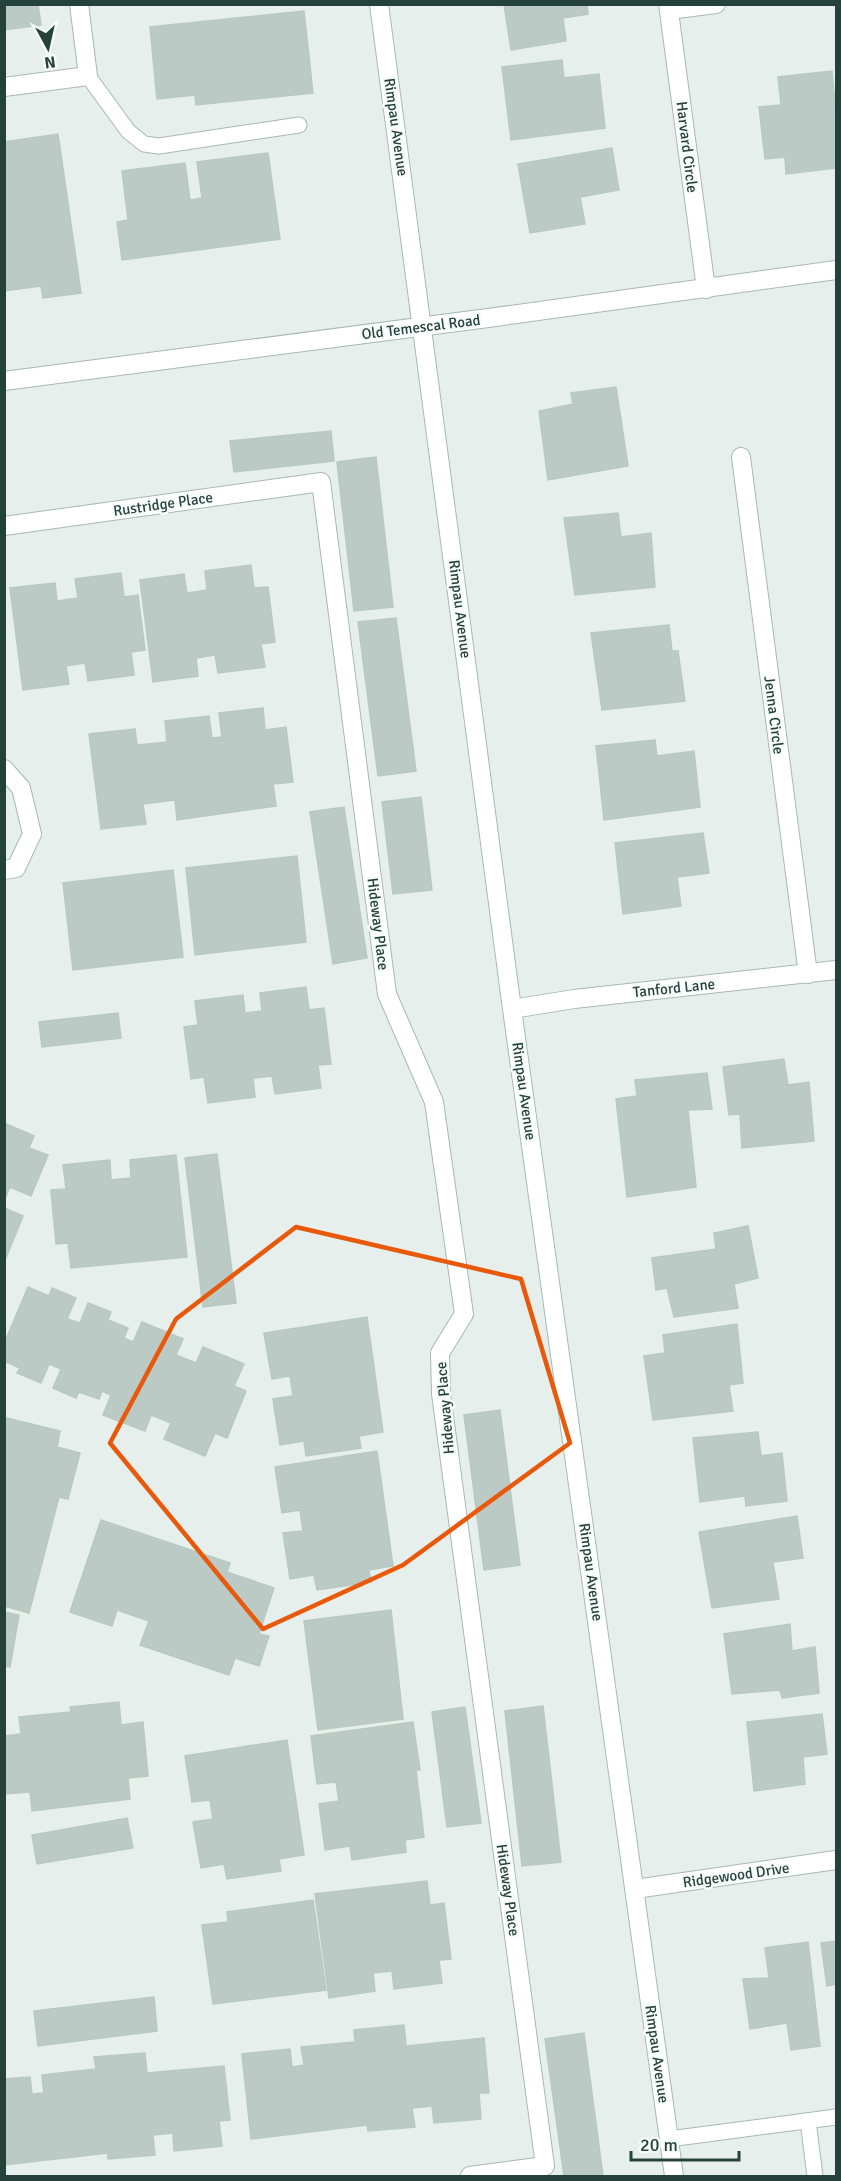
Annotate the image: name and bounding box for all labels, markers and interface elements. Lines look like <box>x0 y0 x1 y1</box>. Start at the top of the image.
north arrow <box>18 18 78 78</box>
text: N <box>43 51 57 73</box>
street label: Rimpau Avenue <box>380 77 412 177</box>
street label: Harvard Circle <box>672 100 702 194</box>
street label: Old Temescal Road <box>361 311 481 343</box>
street label: Rustridge Place <box>112 488 214 520</box>
street label: Rimpau Avenue <box>445 559 475 659</box>
street label: Jenna Circle <box>760 675 788 755</box>
street label: Hideway Place <box>363 877 393 971</box>
street label: Tanford Lane <box>632 975 716 1001</box>
street label: Rimpau Avenue <box>508 1041 540 1141</box>
street label: Hideway Place <box>432 1361 458 1455</box>
street label: Rimpau Avenue <box>575 1522 607 1622</box>
street label: Hideway Place <box>493 1843 523 1937</box>
street label: Ridgewood Drive <box>682 1859 790 1891</box>
street label: Rimpau Avenue <box>641 2004 673 2104</box>
scale bar <box>631 2124 739 2162</box>
text: 20 m <box>640 2134 678 2156</box>

